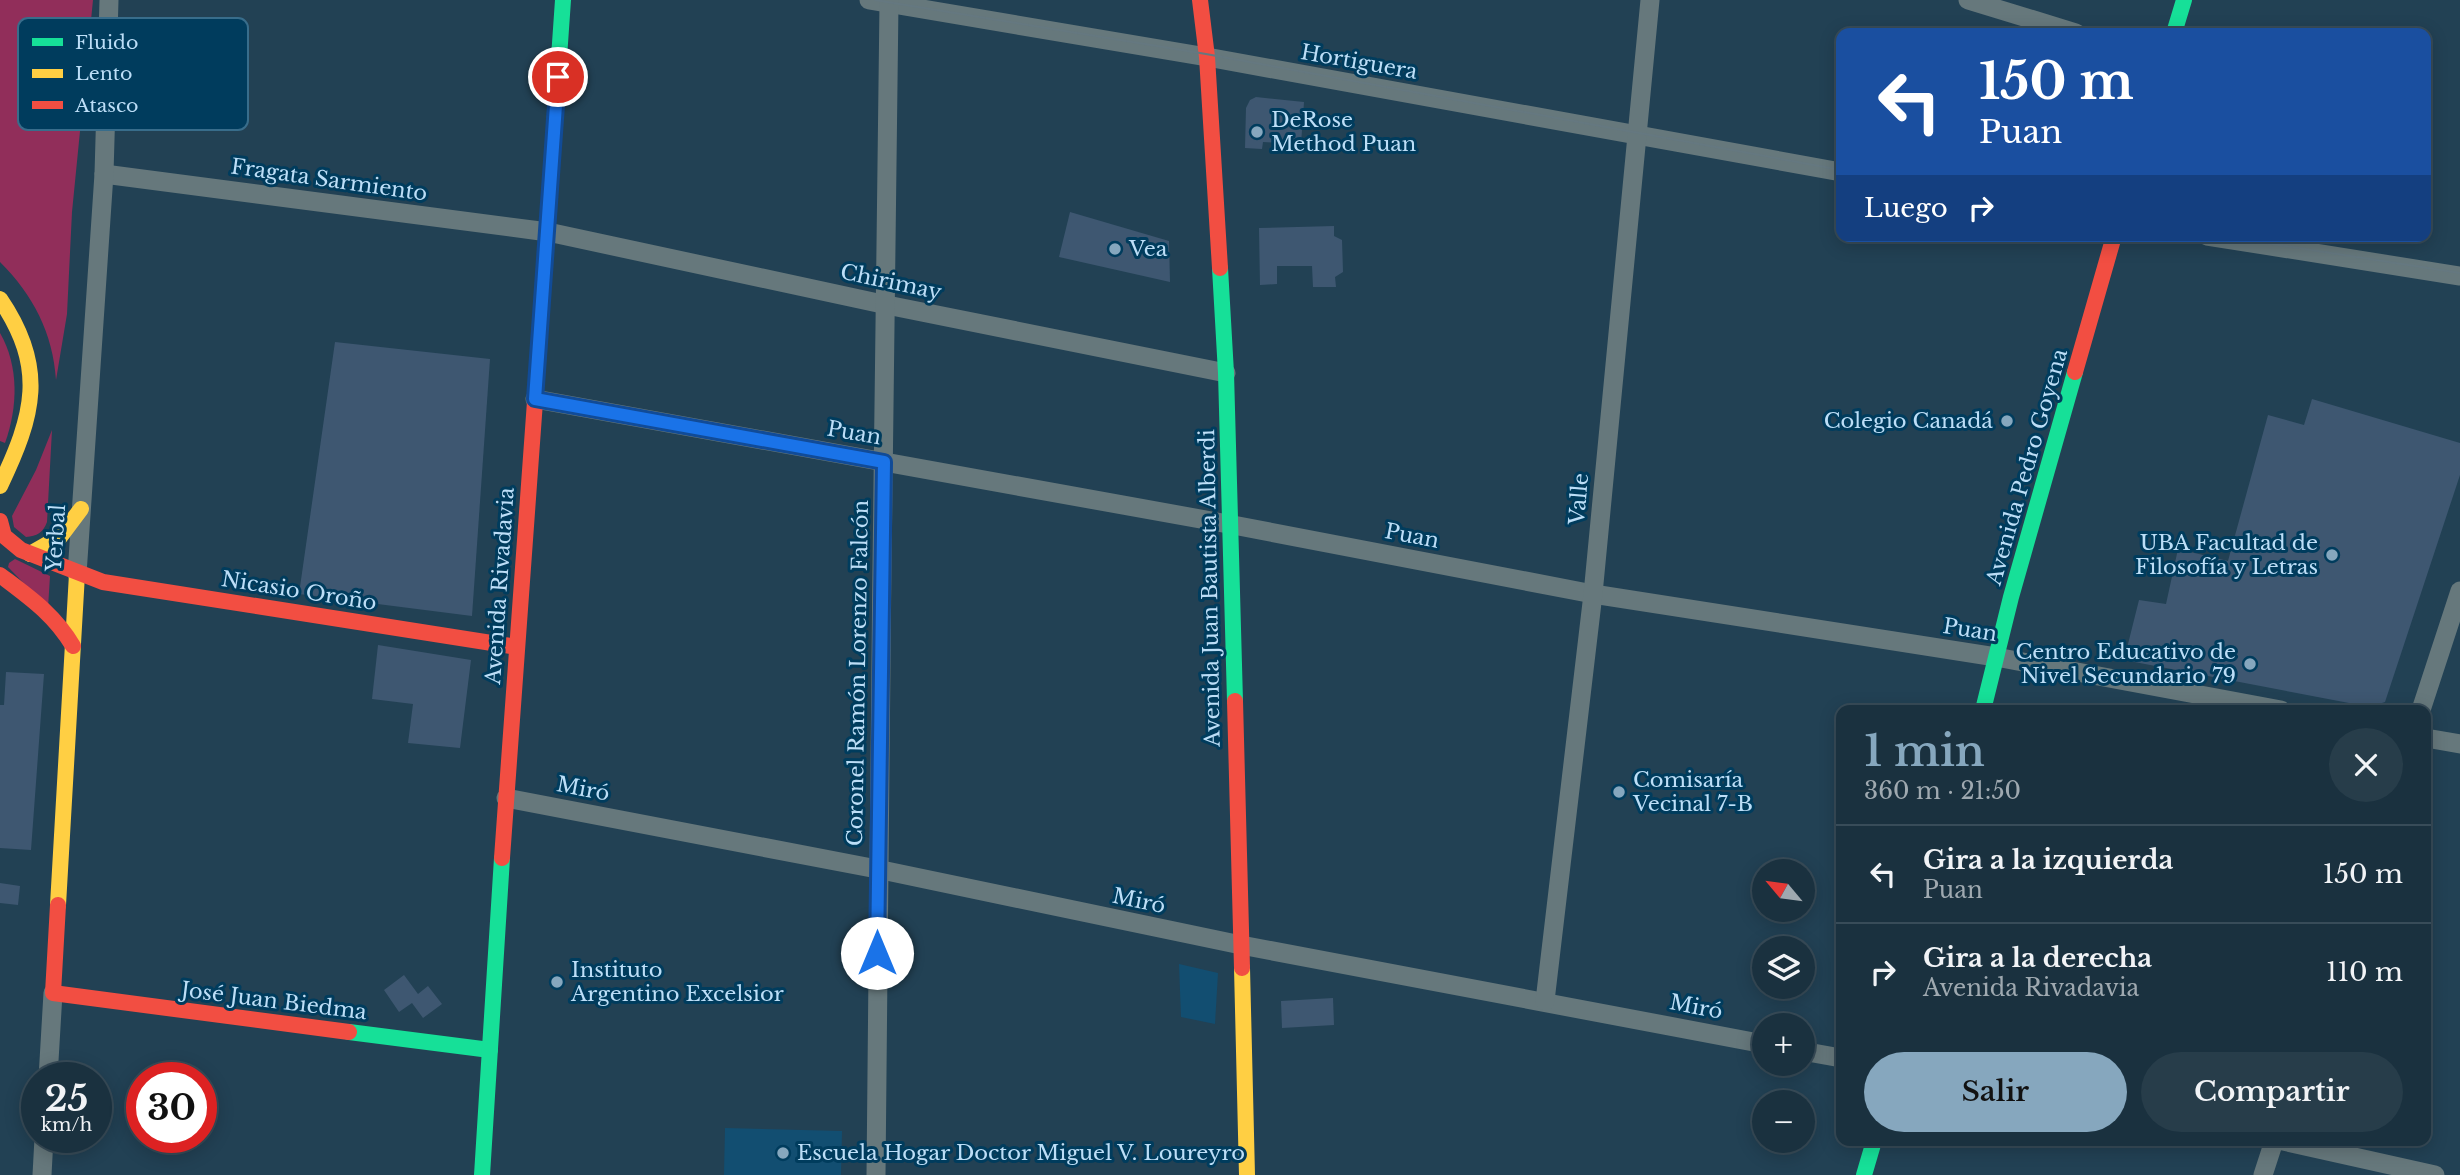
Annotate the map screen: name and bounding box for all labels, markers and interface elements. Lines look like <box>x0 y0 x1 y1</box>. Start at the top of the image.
legend <box>18 18 248 130</box>
text: Fluido <box>75 31 138 54</box>
street label: Hortiguera <box>1299 39 1420 85</box>
pin <box>528 47 588 107</box>
text: 150 m <box>1979 51 2134 112</box>
icon: left <box>1864 56 1955 147</box>
icon: arrive <box>539 58 577 96</box>
text: Lento <box>75 62 132 85</box>
text: Atasco <box>74 94 139 117</box>
place label: DeRose Method Puan <box>1271 107 1416 157</box>
text: Puan <box>1979 112 2062 152</box>
marker: DeRose Method Puan <box>1249 124 1265 140</box>
street label: Fragata Sarmiento <box>229 153 429 207</box>
icon: right <box>1962 189 2000 227</box>
text: Luego <box>1864 192 1948 224</box>
place label: Vea <box>1128 236 1168 262</box>
marker: Vea <box>1107 241 1123 257</box>
street label: Chirimay <box>838 259 945 306</box>
street label: Avenida Pedro Goyena <box>1980 345 2073 589</box>
place label: Colegio Canadá <box>1824 408 1993 434</box>
marker: Colegio Canadá <box>1999 413 2015 429</box>
street label: Puan <box>825 415 883 451</box>
street label: Avenida Juan Bautista Alberdi <box>1194 429 1226 748</box>
street label: Valle <box>1564 472 1594 527</box>
street label: Avenida Rivadavia <box>480 486 520 686</box>
street label: Coronel Ramón Lorenzo Falcón <box>842 500 874 846</box>
street label: Yerbal <box>41 503 71 574</box>
street label: Puan <box>1383 518 1441 554</box>
place label: UBA Facultad de Filosofía y Letras <box>2135 530 2318 580</box>
marker: UBA Facultad de Filosofía y Letras <box>2324 547 2340 563</box>
street label: Nicasio Oroño <box>220 566 378 616</box>
street label: Puan <box>1941 613 1999 647</box>
place label: Centro Educativo de Nivel Secundario 79 <box>2015 639 2236 689</box>
marker: Centro Educativo de Nivel Secundario 79 <box>2242 656 2258 672</box>
text: 1 min <box>1864 725 1985 777</box>
button: close <box>2329 728 2403 802</box>
place label: Comisaría Vecinal 7-B <box>1632 767 1753 817</box>
street label: Miró <box>554 771 612 807</box>
text: 360 m · 21:50 <box>1864 777 2021 805</box>
marker: Comisaría Vecinal 7-B <box>1611 784 1627 800</box>
text: Gira a la izquierda <box>1923 844 2173 876</box>
icon: left <box>1864 855 1902 893</box>
text: 150 m <box>2323 858 2403 890</box>
north arrow <box>1752 859 1815 922</box>
map controls <box>1752 859 1815 1153</box>
text: Puan <box>1923 876 1983 904</box>
street label: Miró <box>1110 883 1168 919</box>
position arrow <box>840 916 914 990</box>
button: layers <box>1752 936 1815 999</box>
text: Gira a la derecha <box>1923 942 2152 974</box>
icon: right <box>1864 953 1902 991</box>
text: 110 m <box>2326 956 2403 988</box>
place label: Instituto Argentino Excelsior <box>570 957 784 1007</box>
marker: Instituto Argentino Excelsior <box>549 974 565 990</box>
text: Avenida Rivadavia <box>1923 974 2139 1002</box>
street label: José Juan Biedma <box>177 976 369 1025</box>
street label: Miró <box>1667 989 1725 1025</box>
button: + <box>1752 1013 1815 1076</box>
button: Salir <box>1864 1052 2127 1132</box>
button: Compartir <box>2141 1052 2403 1132</box>
speed limit sign: 30 <box>126 1062 217 1153</box>
text: 25 <box>45 1077 88 1120</box>
button: − <box>1752 1090 1815 1153</box>
text: km/h <box>41 1114 92 1136</box>
place label: Escuela Hogar Doctor Miguel V. Loureyro <box>797 1140 1245 1166</box>
marker: Escuela Hogar Doctor Miguel V. Loureyro <box>775 1145 791 1161</box>

